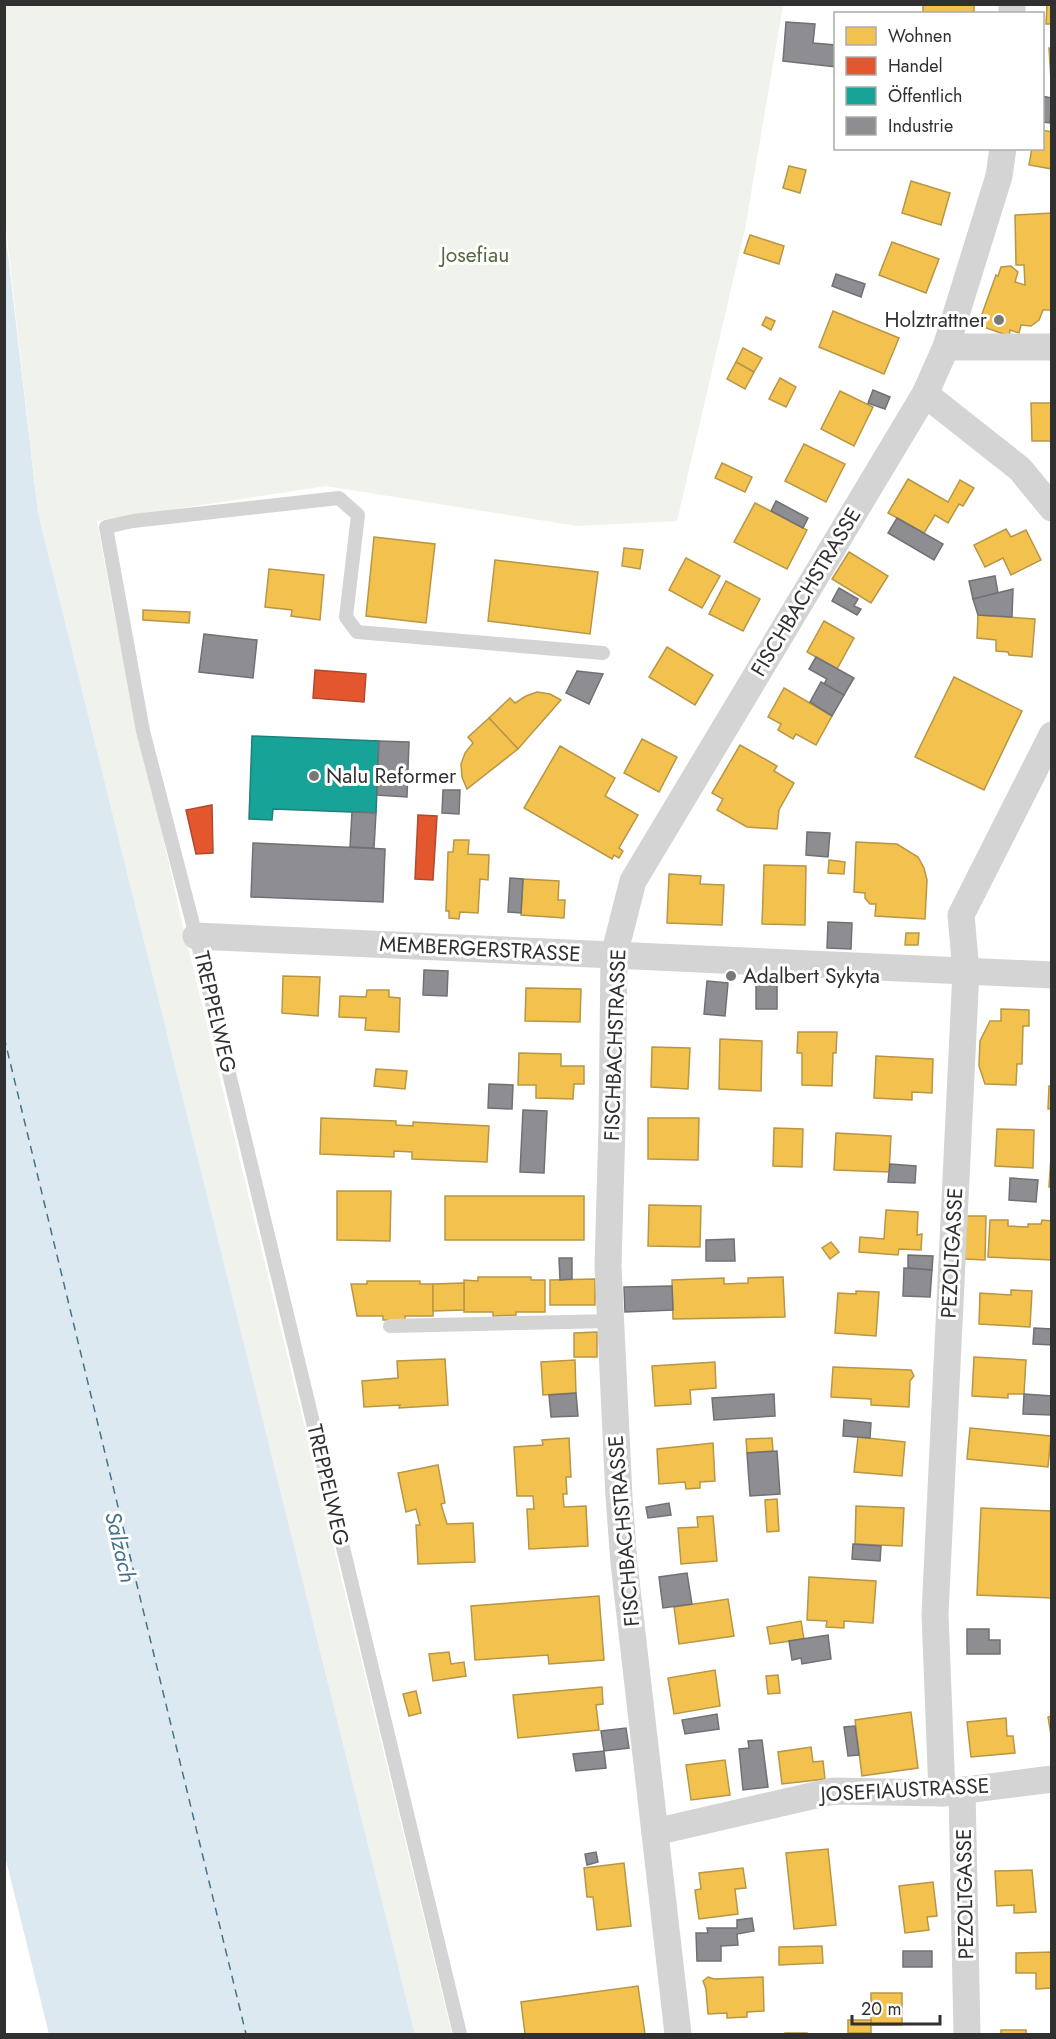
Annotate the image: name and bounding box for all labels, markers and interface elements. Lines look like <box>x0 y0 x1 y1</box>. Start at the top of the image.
legend <box>834 12 1044 150</box>
text: Wohnen <box>888 23 952 49</box>
text: Handel <box>888 53 943 79</box>
text: Öffentlich <box>888 83 962 109</box>
text: Industrie <box>888 113 953 139</box>
park label: Josefiau <box>438 240 509 270</box>
place label: Holztrattner <box>885 305 988 335</box>
marker: Holztrattner <box>992 313 1006 327</box>
street label: FISCHBACHSTRASSE <box>744 502 868 682</box>
place label: Nalu Reformer <box>326 761 457 791</box>
marker: Nalu Reformer <box>307 769 321 783</box>
street label: MEMBERGERSTRASSE <box>379 929 581 969</box>
street label: TREPPELWEG <box>186 948 244 1076</box>
street label: FISCHBACHSTRASSE <box>597 949 633 1141</box>
place label: Adalbert Sykyta <box>743 961 880 991</box>
marker: Adalbert Sykyta <box>724 969 738 983</box>
street label: PEZOLTGASSE <box>934 1187 970 1319</box>
street label: TREPPELWEG <box>299 1421 357 1549</box>
street label: FISCHBACHSTRASSE <box>601 1434 647 1628</box>
water label: Salzach <box>97 1508 145 1586</box>
street label: JOSEFIAUSTRASSE <box>817 1771 990 1810</box>
street label: PEZOLTGASSE <box>949 1828 981 1960</box>
scale bar <box>852 1988 940 2026</box>
text: 20 m <box>861 1996 901 2022</box>

